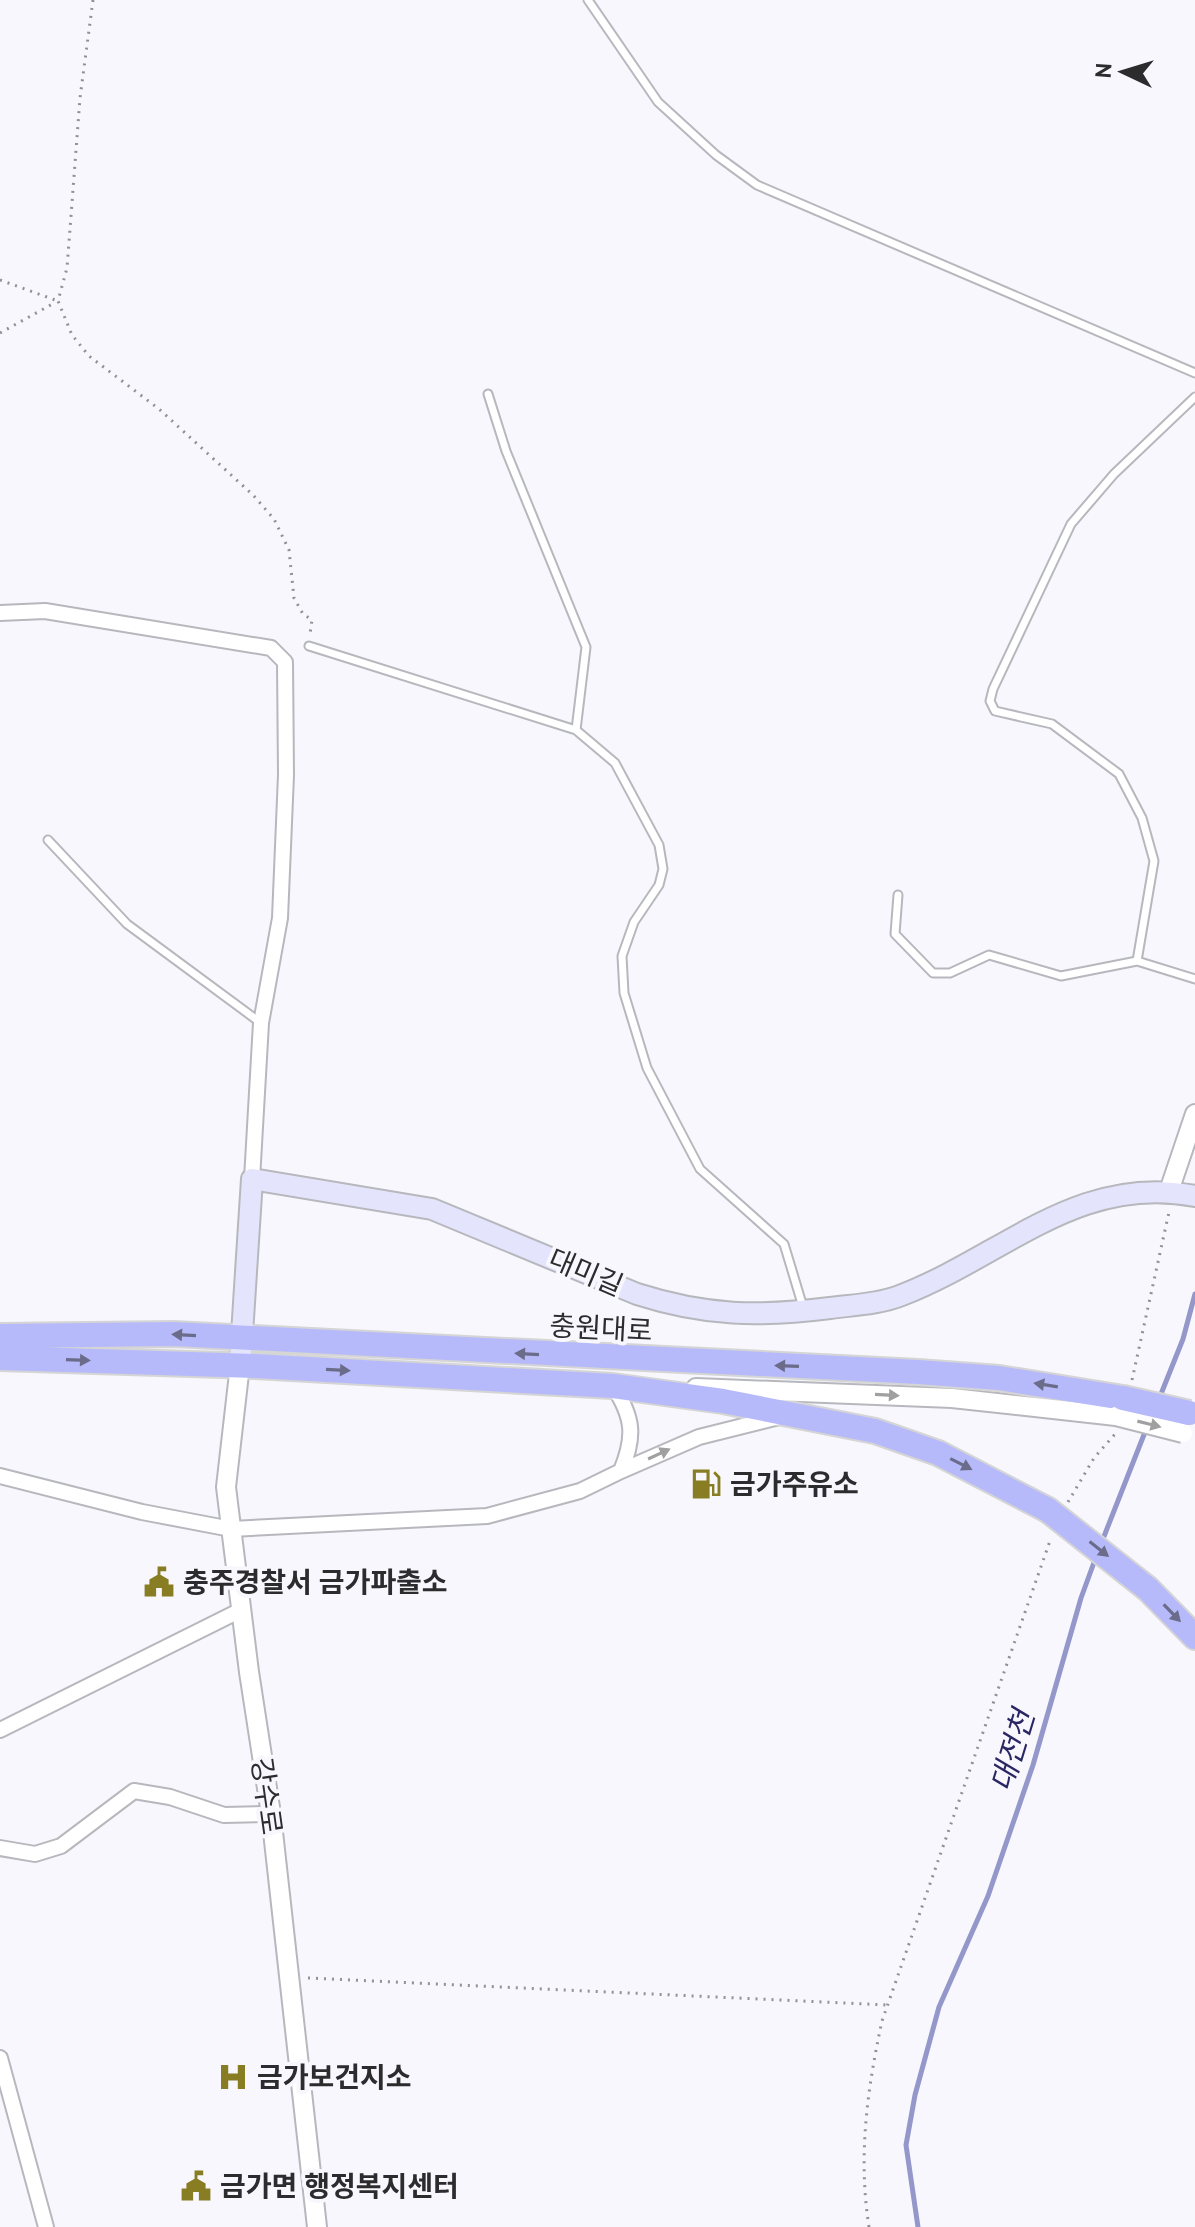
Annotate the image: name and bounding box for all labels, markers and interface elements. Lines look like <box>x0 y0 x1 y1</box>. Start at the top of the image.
north arrow <box>1083 32 1163 112</box>
text: N <box>1092 62 1120 80</box>
street label: 대미길 <box>542 1243 627 1306</box>
street label: 충원대로 <box>548 1310 653 1352</box>
one-way arrow <box>171 1328 196 1341</box>
one-way arrow <box>514 1347 539 1360</box>
one-way arrow <box>66 1354 91 1366</box>
one-way arrow <box>774 1360 799 1373</box>
one-way arrow <box>326 1364 351 1377</box>
one-way arrow <box>1033 1378 1058 1391</box>
one-way arrow <box>875 1388 900 1401</box>
one-way arrow <box>1137 1419 1162 1431</box>
one-way arrow <box>648 1447 671 1461</box>
one-way arrow <box>949 1457 972 1471</box>
fuel station icon: 금가주유소 <box>689 1467 723 1501</box>
place label: 금가주유소 <box>730 1469 859 1505</box>
one-way arrow <box>1089 1540 1109 1557</box>
public building icon: 충주경찰서 금가파출소 <box>142 1565 176 1599</box>
place label: 충주경찰서 금가파출소 <box>183 1567 448 1603</box>
one-way arrow <box>1163 1603 1181 1622</box>
water label: 대전천 <box>986 1703 1046 1797</box>
street label: 강수로 <box>241 1756 287 1837</box>
hospital icon: 금가보건지소 <box>216 2060 250 2094</box>
place label: 금가보건지소 <box>257 2062 412 2098</box>
public building icon: 금가면 행정복지센터 <box>179 2169 213 2203</box>
place label: 금가면 행정복지센터 <box>220 2171 459 2207</box>

